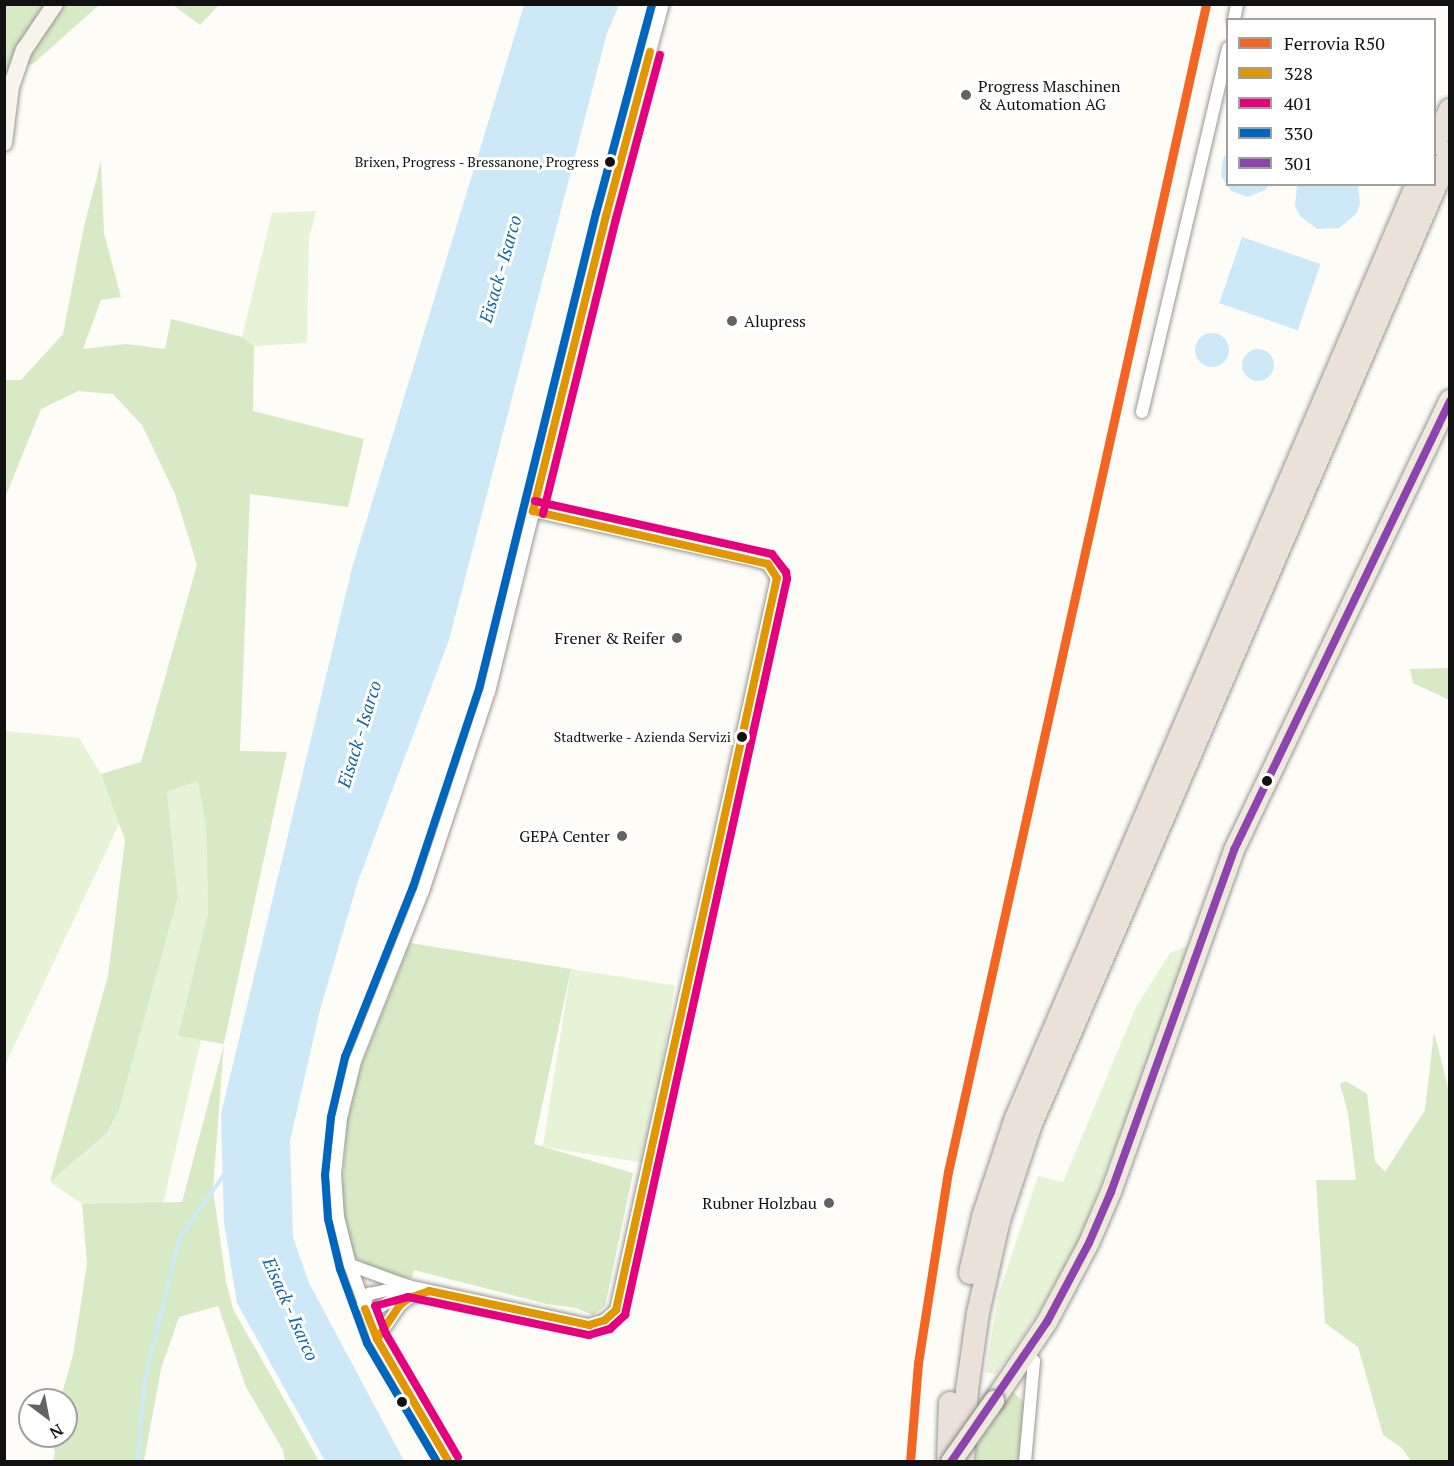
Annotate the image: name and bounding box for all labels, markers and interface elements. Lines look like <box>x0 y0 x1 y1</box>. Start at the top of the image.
legend <box>1226 18 1436 186</box>
text: Ferrovia R50 <box>1284 31 1385 55</box>
text: 328 <box>1284 61 1313 85</box>
place label: Progress Maschinen & Automation AG <box>978 76 1120 114</box>
marker: Progress Maschinen & Automation AG <box>959 88 973 102</box>
text: 401 <box>1284 91 1313 115</box>
text: 330 <box>1284 121 1313 145</box>
text: 301 <box>1284 151 1313 175</box>
place label: Brixen, Progress - Bressanone, Progress <box>353 154 599 170</box>
marker: Brixen, Progress - Bressanone, Progress <box>604 156 616 168</box>
water label: Eisack - Isarco <box>474 212 526 326</box>
place label: Alupress <box>744 311 806 331</box>
marker: Alupress <box>725 314 739 328</box>
place label: Frener & Reifer <box>555 628 665 648</box>
marker: Frener & Reifer <box>670 631 684 645</box>
water label: Eisack - Isarco <box>332 677 386 791</box>
place label: Stadtwerke - Azienda Servizi <box>552 729 731 745</box>
marker: Stadtwerke - Azienda Servizi <box>736 731 748 743</box>
unlabelled marker <box>1261 775 1273 787</box>
place label: GEPA Center <box>519 826 610 846</box>
marker: GEPA Center <box>615 829 629 843</box>
place label: Rubner Holzbau <box>702 1193 817 1213</box>
marker: Rubner Holzbau <box>822 1196 836 1210</box>
water label: Eisack - Isarco <box>258 1253 324 1365</box>
north arrow <box>18 1388 78 1448</box>
unlabelled marker <box>396 1396 408 1408</box>
text: N <box>46 1419 67 1444</box>

